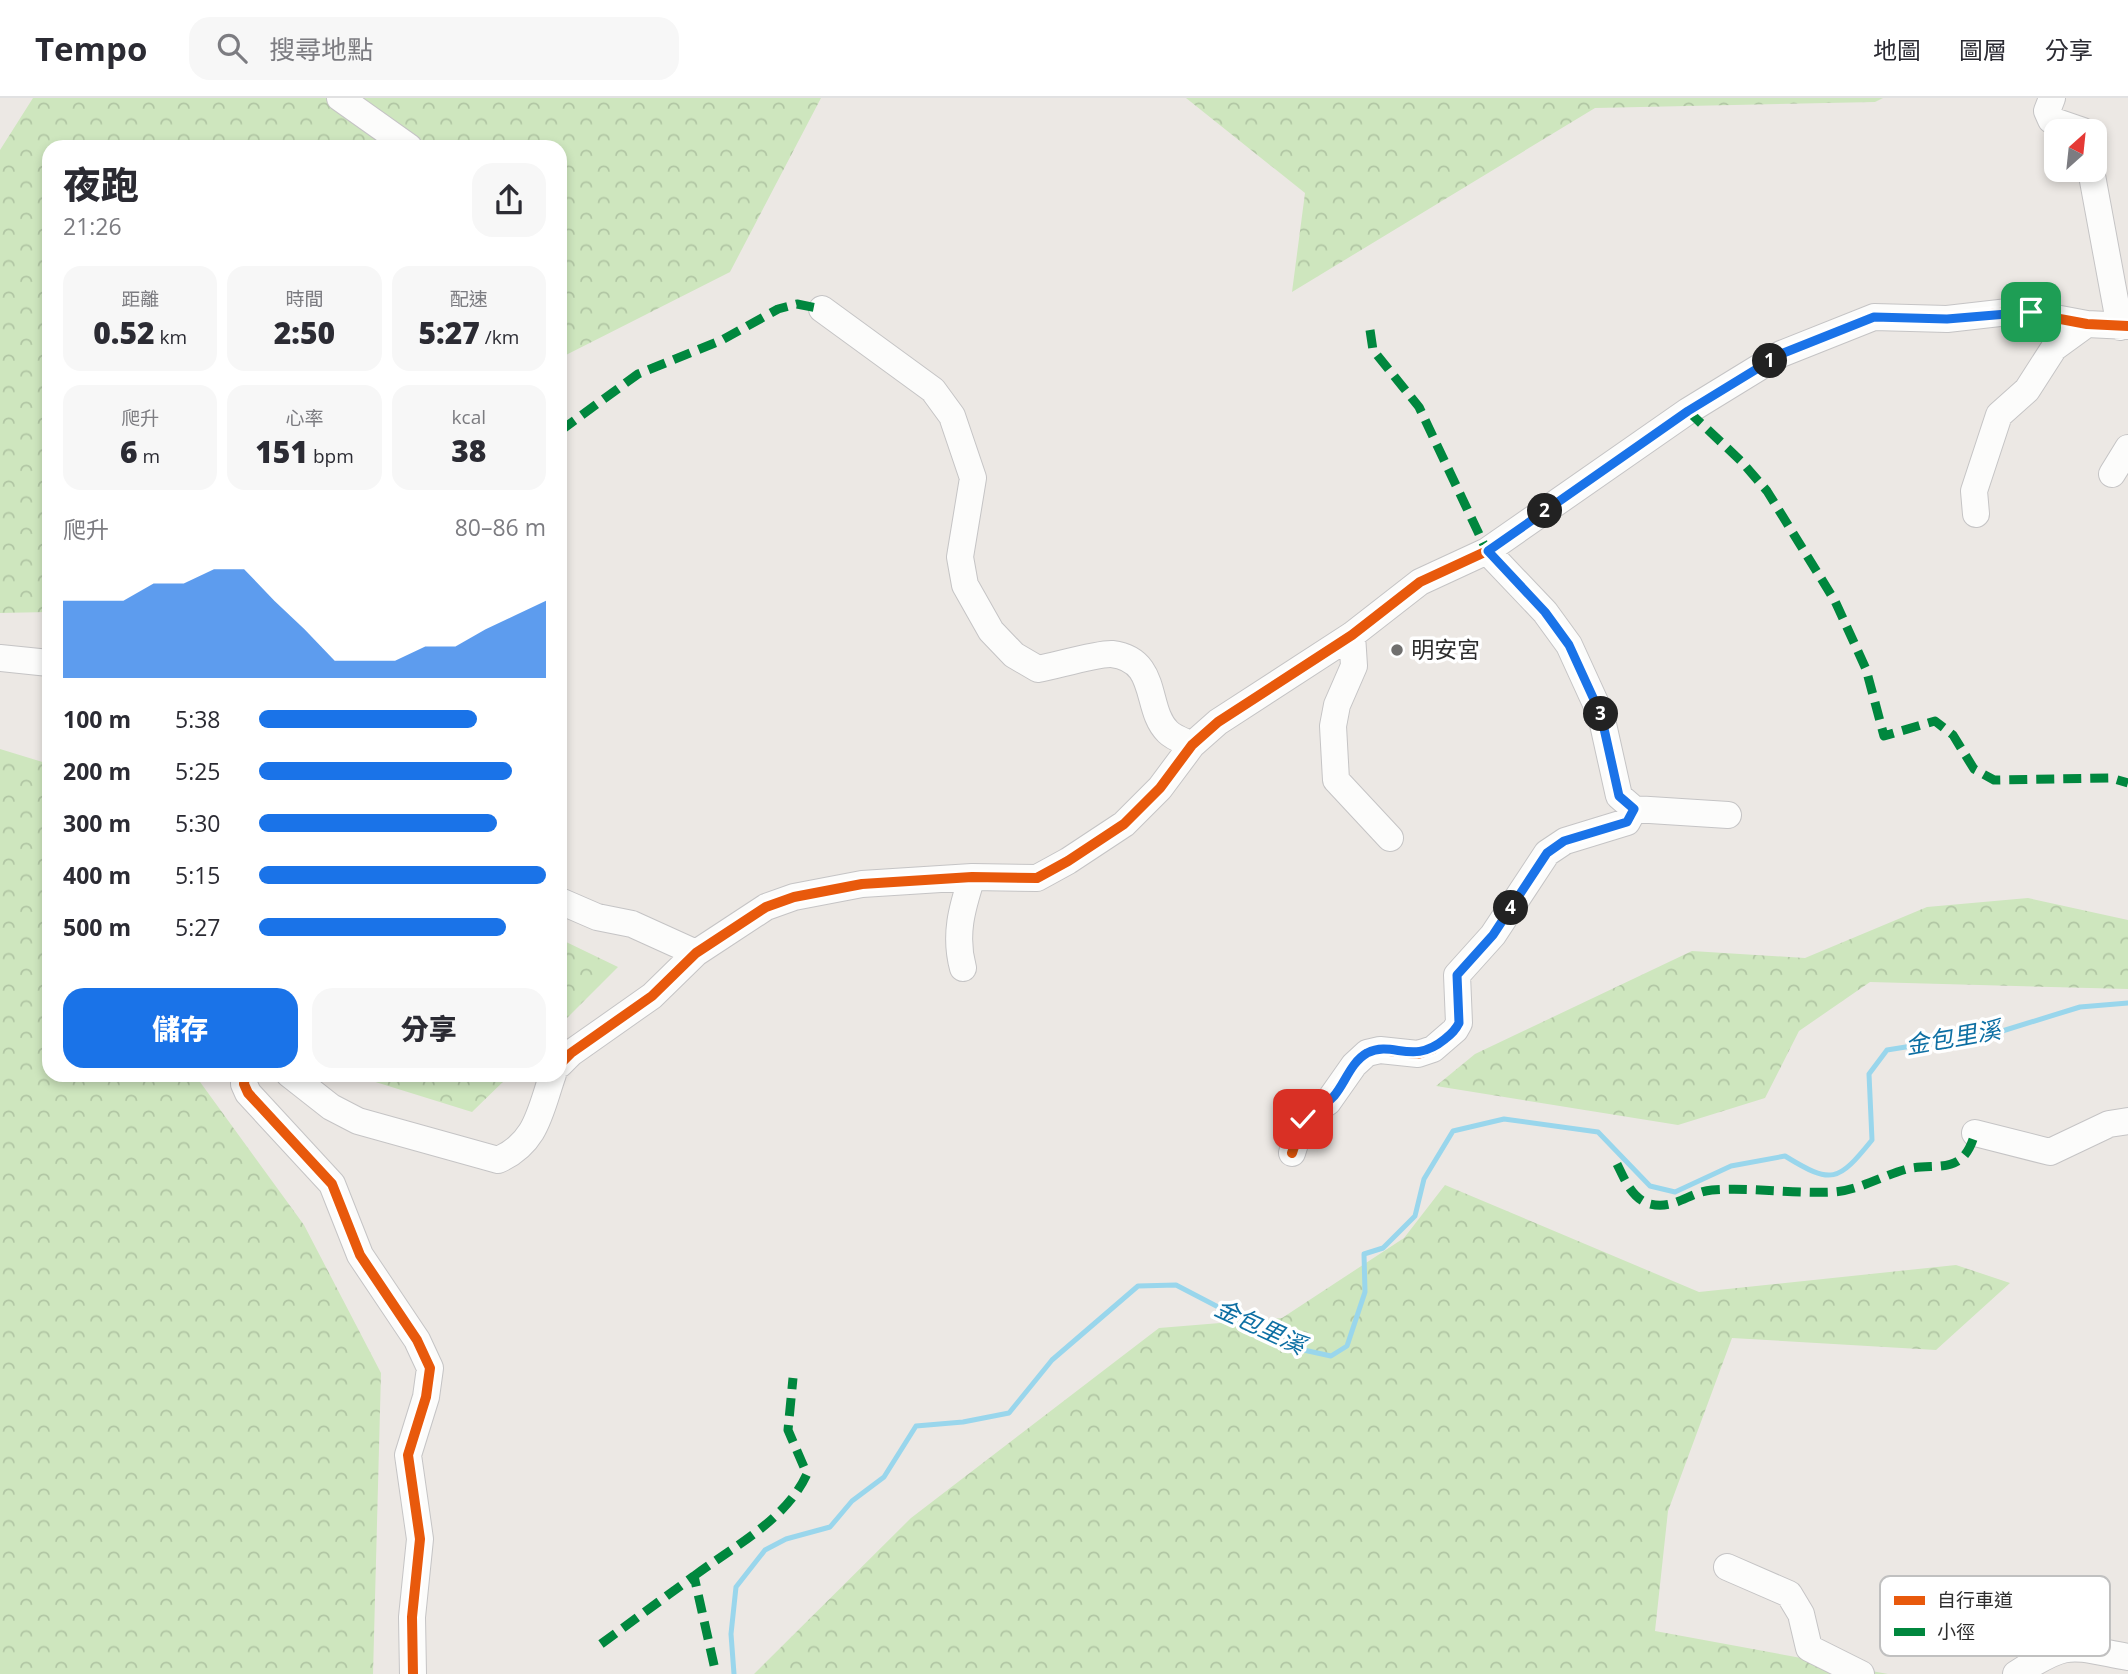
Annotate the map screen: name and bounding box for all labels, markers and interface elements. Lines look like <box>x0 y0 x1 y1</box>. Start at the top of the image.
search box <box>189 17 679 80</box>
text: Tempo <box>35 26 147 71</box>
icon: search <box>213 29 251 67</box>
text: 搜尋地點 <box>269 31 373 67</box>
text: 地圖 <box>1873 33 1921 66</box>
text: 圖層 <box>1959 33 2007 66</box>
text: 分享 <box>2045 33 2093 66</box>
north arrow <box>2044 119 2107 182</box>
map controls <box>2044 119 2107 182</box>
text: 夜跑 <box>63 158 139 210</box>
button: share <box>472 163 546 237</box>
text: 21:26 <box>63 210 122 242</box>
pin <box>2001 282 2061 342</box>
text: 距離 <box>121 286 159 312</box>
text: 時間 <box>285 286 324 312</box>
text: 配速 <box>450 286 488 312</box>
icon: arrive <box>2012 293 2050 331</box>
text: 0.52 <box>93 312 155 353</box>
text: 2:50 <box>274 312 335 353</box>
text: 5:27 <box>418 312 480 353</box>
text: km <box>155 324 187 350</box>
text: /km <box>480 324 519 350</box>
pin: 1 <box>1752 344 1788 378</box>
text: 1 <box>1764 347 1775 373</box>
text: kcal <box>452 404 486 430</box>
text: 爬升 <box>121 405 159 431</box>
text: 心率 <box>285 405 324 431</box>
text: 38 <box>451 430 486 471</box>
text: 6 <box>120 431 138 472</box>
text: 151 <box>255 431 308 472</box>
text: m <box>138 443 160 469</box>
text: bpm <box>308 443 354 469</box>
pin: 2 <box>1528 494 1562 528</box>
text: 2 <box>1539 497 1550 523</box>
text: 80–86 m <box>455 511 546 543</box>
text: 爬升 <box>63 513 109 545</box>
place label: 明安宮 <box>1411 633 1480 665</box>
marker: 明安宮 <box>1389 642 1405 658</box>
pin: 3 <box>1584 696 1618 732</box>
text: 3 <box>1595 700 1606 726</box>
text: 100 m <box>63 703 131 735</box>
text: 5:38 <box>175 703 221 735</box>
text: 200 m <box>63 755 131 787</box>
text: 5:25 <box>175 755 221 787</box>
text: 300 m <box>63 807 131 839</box>
text: 5:30 <box>175 807 221 839</box>
text: 400 m <box>63 859 131 891</box>
text: 5:15 <box>175 859 221 891</box>
pin: 4 <box>1494 890 1528 926</box>
text: 4 <box>1505 894 1516 920</box>
text: 500 m <box>63 911 131 943</box>
text: 5:27 <box>175 911 221 943</box>
button: 儲存 <box>63 988 298 1068</box>
button: 分享 <box>312 988 546 1068</box>
water label: 金包里溪 <box>1903 1011 2006 1061</box>
pin <box>1273 1089 1333 1149</box>
icon: check <box>1284 1100 1322 1138</box>
water label: 金包里溪 <box>1210 1290 1314 1362</box>
legend <box>1880 1576 2110 1656</box>
text: 自行車道 <box>1937 1587 2013 1613</box>
text: 小徑 <box>1937 1619 1975 1645</box>

